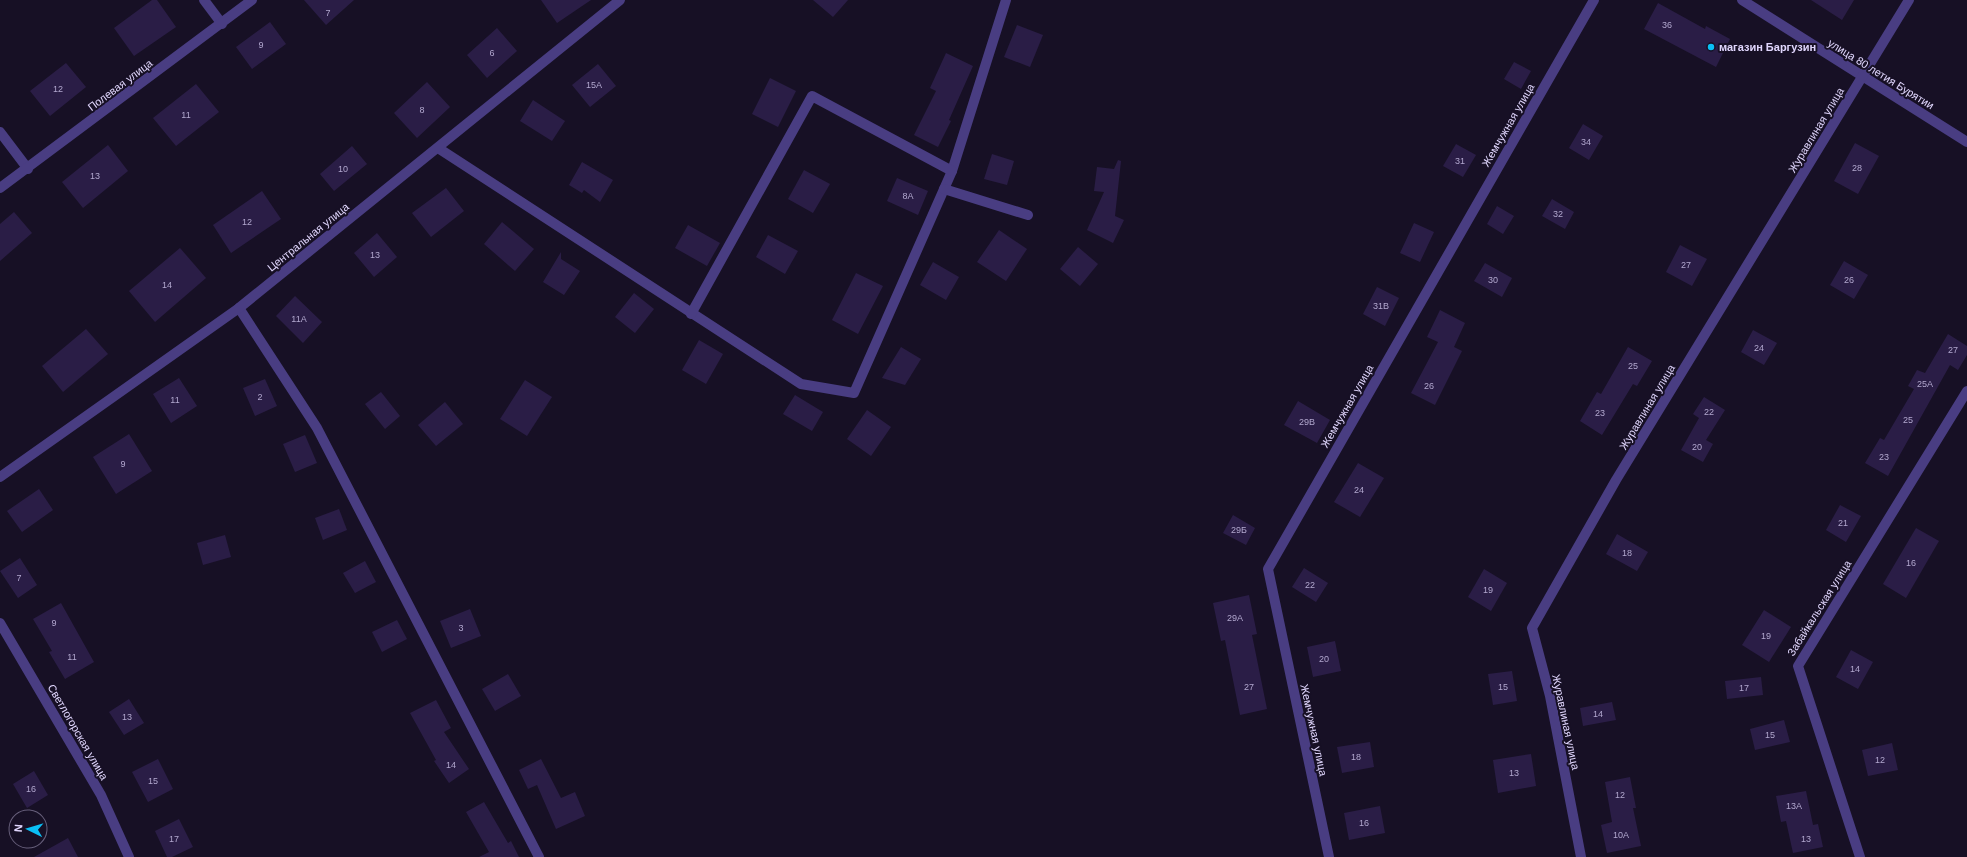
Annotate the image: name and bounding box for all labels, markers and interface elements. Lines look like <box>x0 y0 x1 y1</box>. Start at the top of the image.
house number: 7 <box>325 8 331 18</box>
house number: 36 <box>1662 20 1672 30</box>
street label: улица 80 летия Бурятии <box>1826 36 1936 112</box>
house number: 9 <box>258 40 264 50</box>
place label: магазин Баргузин <box>1719 41 1816 53</box>
marker: магазин Баргузин <box>1706 42 1716 52</box>
house number: 6 <box>489 48 495 58</box>
street label: Полевая улица <box>85 56 155 113</box>
house number: 15А <box>586 80 602 90</box>
street label: Жемчужная улица <box>1479 81 1537 169</box>
house number: 12 <box>53 84 63 94</box>
street label: Журавлиная улица <box>1786 84 1847 175</box>
house number: 8 <box>419 105 425 115</box>
house number: 11 <box>181 110 191 120</box>
house number: 34 <box>1581 137 1591 147</box>
house number: 31 <box>1455 156 1465 166</box>
house number: 28 <box>1852 163 1862 173</box>
house number: 10 <box>338 164 348 174</box>
house number: 13 <box>90 171 100 181</box>
house number: 8А <box>902 191 914 201</box>
street label: Центральная улица <box>265 200 352 274</box>
house number: 32 <box>1553 209 1563 219</box>
house number: 12 <box>242 217 252 227</box>
house number: 13 <box>370 250 380 260</box>
house number: 27 <box>1681 260 1691 270</box>
house number: 30 <box>1488 275 1498 285</box>
house number: 26 <box>1844 275 1854 285</box>
house number: 14 <box>162 280 172 290</box>
house number: 31В <box>1373 301 1389 311</box>
house number: 11А <box>291 314 307 324</box>
house number: 24 <box>1754 343 1764 353</box>
house number: 27 <box>1948 345 1958 355</box>
street label: Журавлиная улица <box>1617 361 1678 452</box>
house number: 25 <box>1628 361 1638 371</box>
street label: Жемчужная улица <box>1318 362 1376 450</box>
house number: 25А <box>1917 379 1933 389</box>
house number: 26 <box>1424 381 1434 391</box>
house number: 2 <box>257 392 263 402</box>
house number: 11 <box>170 395 180 405</box>
house number: 22 <box>1704 407 1714 417</box>
house number: 23 <box>1595 408 1605 418</box>
house number: 25 <box>1903 415 1913 425</box>
house number: 29В <box>1299 417 1315 427</box>
house number: 20 <box>1692 442 1702 452</box>
house number: 23 <box>1879 452 1889 462</box>
house number: 9 <box>120 459 126 469</box>
house number: 24 <box>1354 485 1364 495</box>
house number: 21 <box>1838 518 1848 528</box>
house number: 29Б <box>1231 525 1247 535</box>
house number: 18 <box>1622 548 1632 558</box>
street label: Забайкальская улица <box>1785 557 1854 658</box>
house number: 16 <box>1906 558 1916 568</box>
house number: 7 <box>16 573 22 583</box>
house number: 22 <box>1305 580 1315 590</box>
house number: 19 <box>1483 585 1493 595</box>
house number: 29А <box>1227 613 1243 623</box>
house number: 9 <box>51 618 57 628</box>
house number: 3 <box>458 623 464 633</box>
house number: 19 <box>1761 631 1771 641</box>
house number: 11 <box>67 652 77 662</box>
house number: 20 <box>1319 654 1329 664</box>
house number: 14 <box>1850 664 1860 674</box>
street label: Журавлиная улица <box>1550 673 1582 772</box>
street label: Светлогорская улица <box>46 682 111 783</box>
house number: 27 <box>1244 682 1254 692</box>
house number: 15 <box>1498 682 1508 692</box>
street label: Жемчужная улица <box>1298 683 1330 778</box>
house number: 17 <box>1739 683 1749 693</box>
house number: 14 <box>1593 709 1603 719</box>
house number: 13 <box>122 712 132 722</box>
house number: 15 <box>1765 730 1775 740</box>
house number: 18 <box>1351 752 1361 762</box>
house number: 12 <box>1875 755 1885 765</box>
house number: 14 <box>446 760 456 770</box>
house number: 13 <box>1509 768 1519 778</box>
house number: 15 <box>148 776 158 786</box>
house number: 16 <box>26 784 36 794</box>
house number: 12 <box>1615 790 1625 800</box>
house number: 13А <box>1786 801 1802 811</box>
north arrow <box>8 809 48 849</box>
house number: 16 <box>1359 818 1369 828</box>
text: N <box>12 824 24 833</box>
house number: 10А <box>1613 830 1629 840</box>
house number: 17 <box>169 834 179 844</box>
house number: 13 <box>1801 834 1811 844</box>

